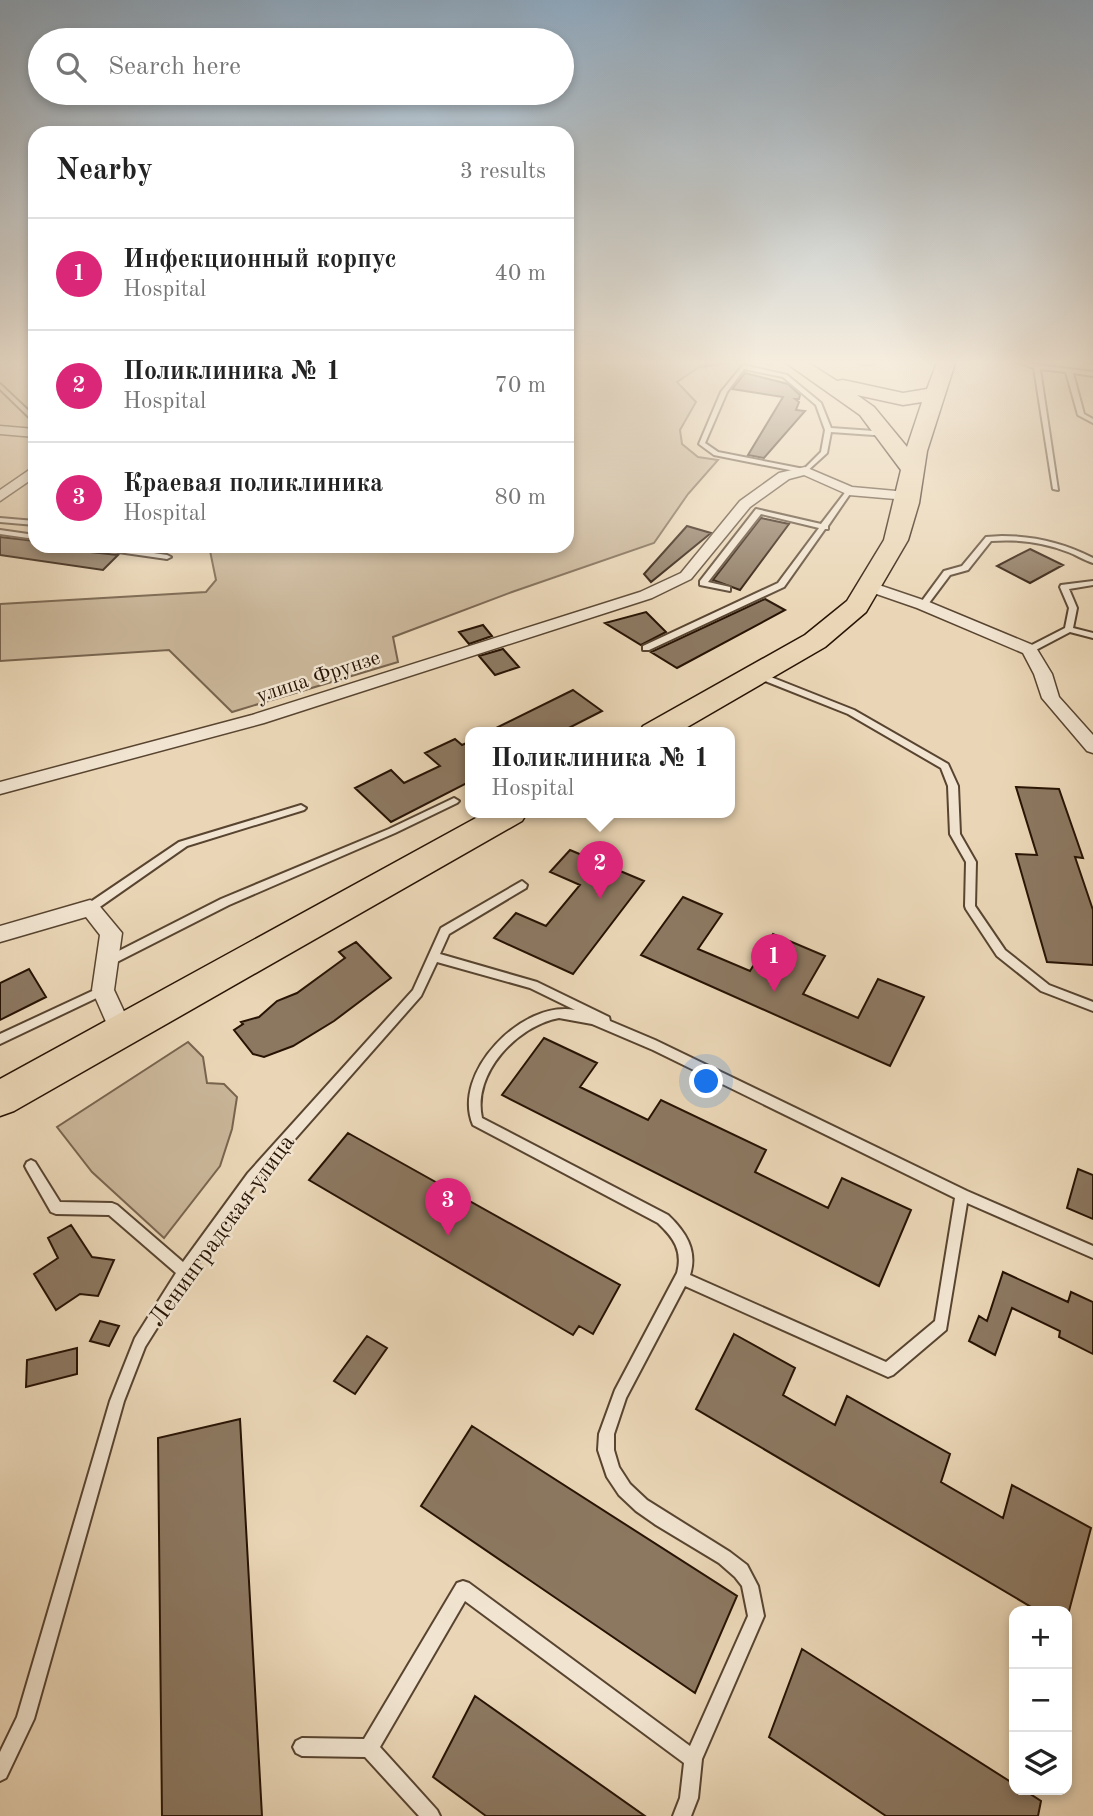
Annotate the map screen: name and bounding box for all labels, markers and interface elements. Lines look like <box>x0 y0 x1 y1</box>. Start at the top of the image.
search box <box>28 28 574 105</box>
icon: search <box>52 48 90 86</box>
text: Search here <box>108 54 241 80</box>
text: Nearby <box>56 156 153 186</box>
text: 3 results <box>460 160 546 183</box>
text: Инфекционный корпус <box>123 247 397 273</box>
text: 1 <box>72 262 86 285</box>
text: 40 m <box>495 262 546 285</box>
text: Hospital <box>123 278 206 301</box>
text: Поликлиника № 1 <box>123 359 341 385</box>
text: 2 <box>72 374 86 397</box>
text: 70 m <box>495 374 546 397</box>
text: Hospital <box>123 390 206 413</box>
text: Краевая поликлиника <box>123 471 383 497</box>
text: 3 <box>72 486 86 509</box>
text: 80 m <box>495 486 546 509</box>
text: Hospital <box>123 502 206 525</box>
street label: улица Фрунзе <box>254 648 383 707</box>
popup <box>465 727 735 818</box>
text: Поликлиника № 1 <box>491 746 709 772</box>
text: Hospital <box>491 777 574 800</box>
pin: 2 <box>577 841 623 899</box>
pin: 1 <box>751 934 797 992</box>
your location <box>689 1064 723 1098</box>
street label: Ленинградская улица <box>145 1131 300 1331</box>
pin: 3 <box>425 1178 471 1236</box>
map controls <box>1009 1606 1072 1795</box>
button: + <box>1009 1606 1072 1669</box>
button: − <box>1009 1669 1072 1732</box>
button: layers <box>1009 1732 1072 1795</box>

